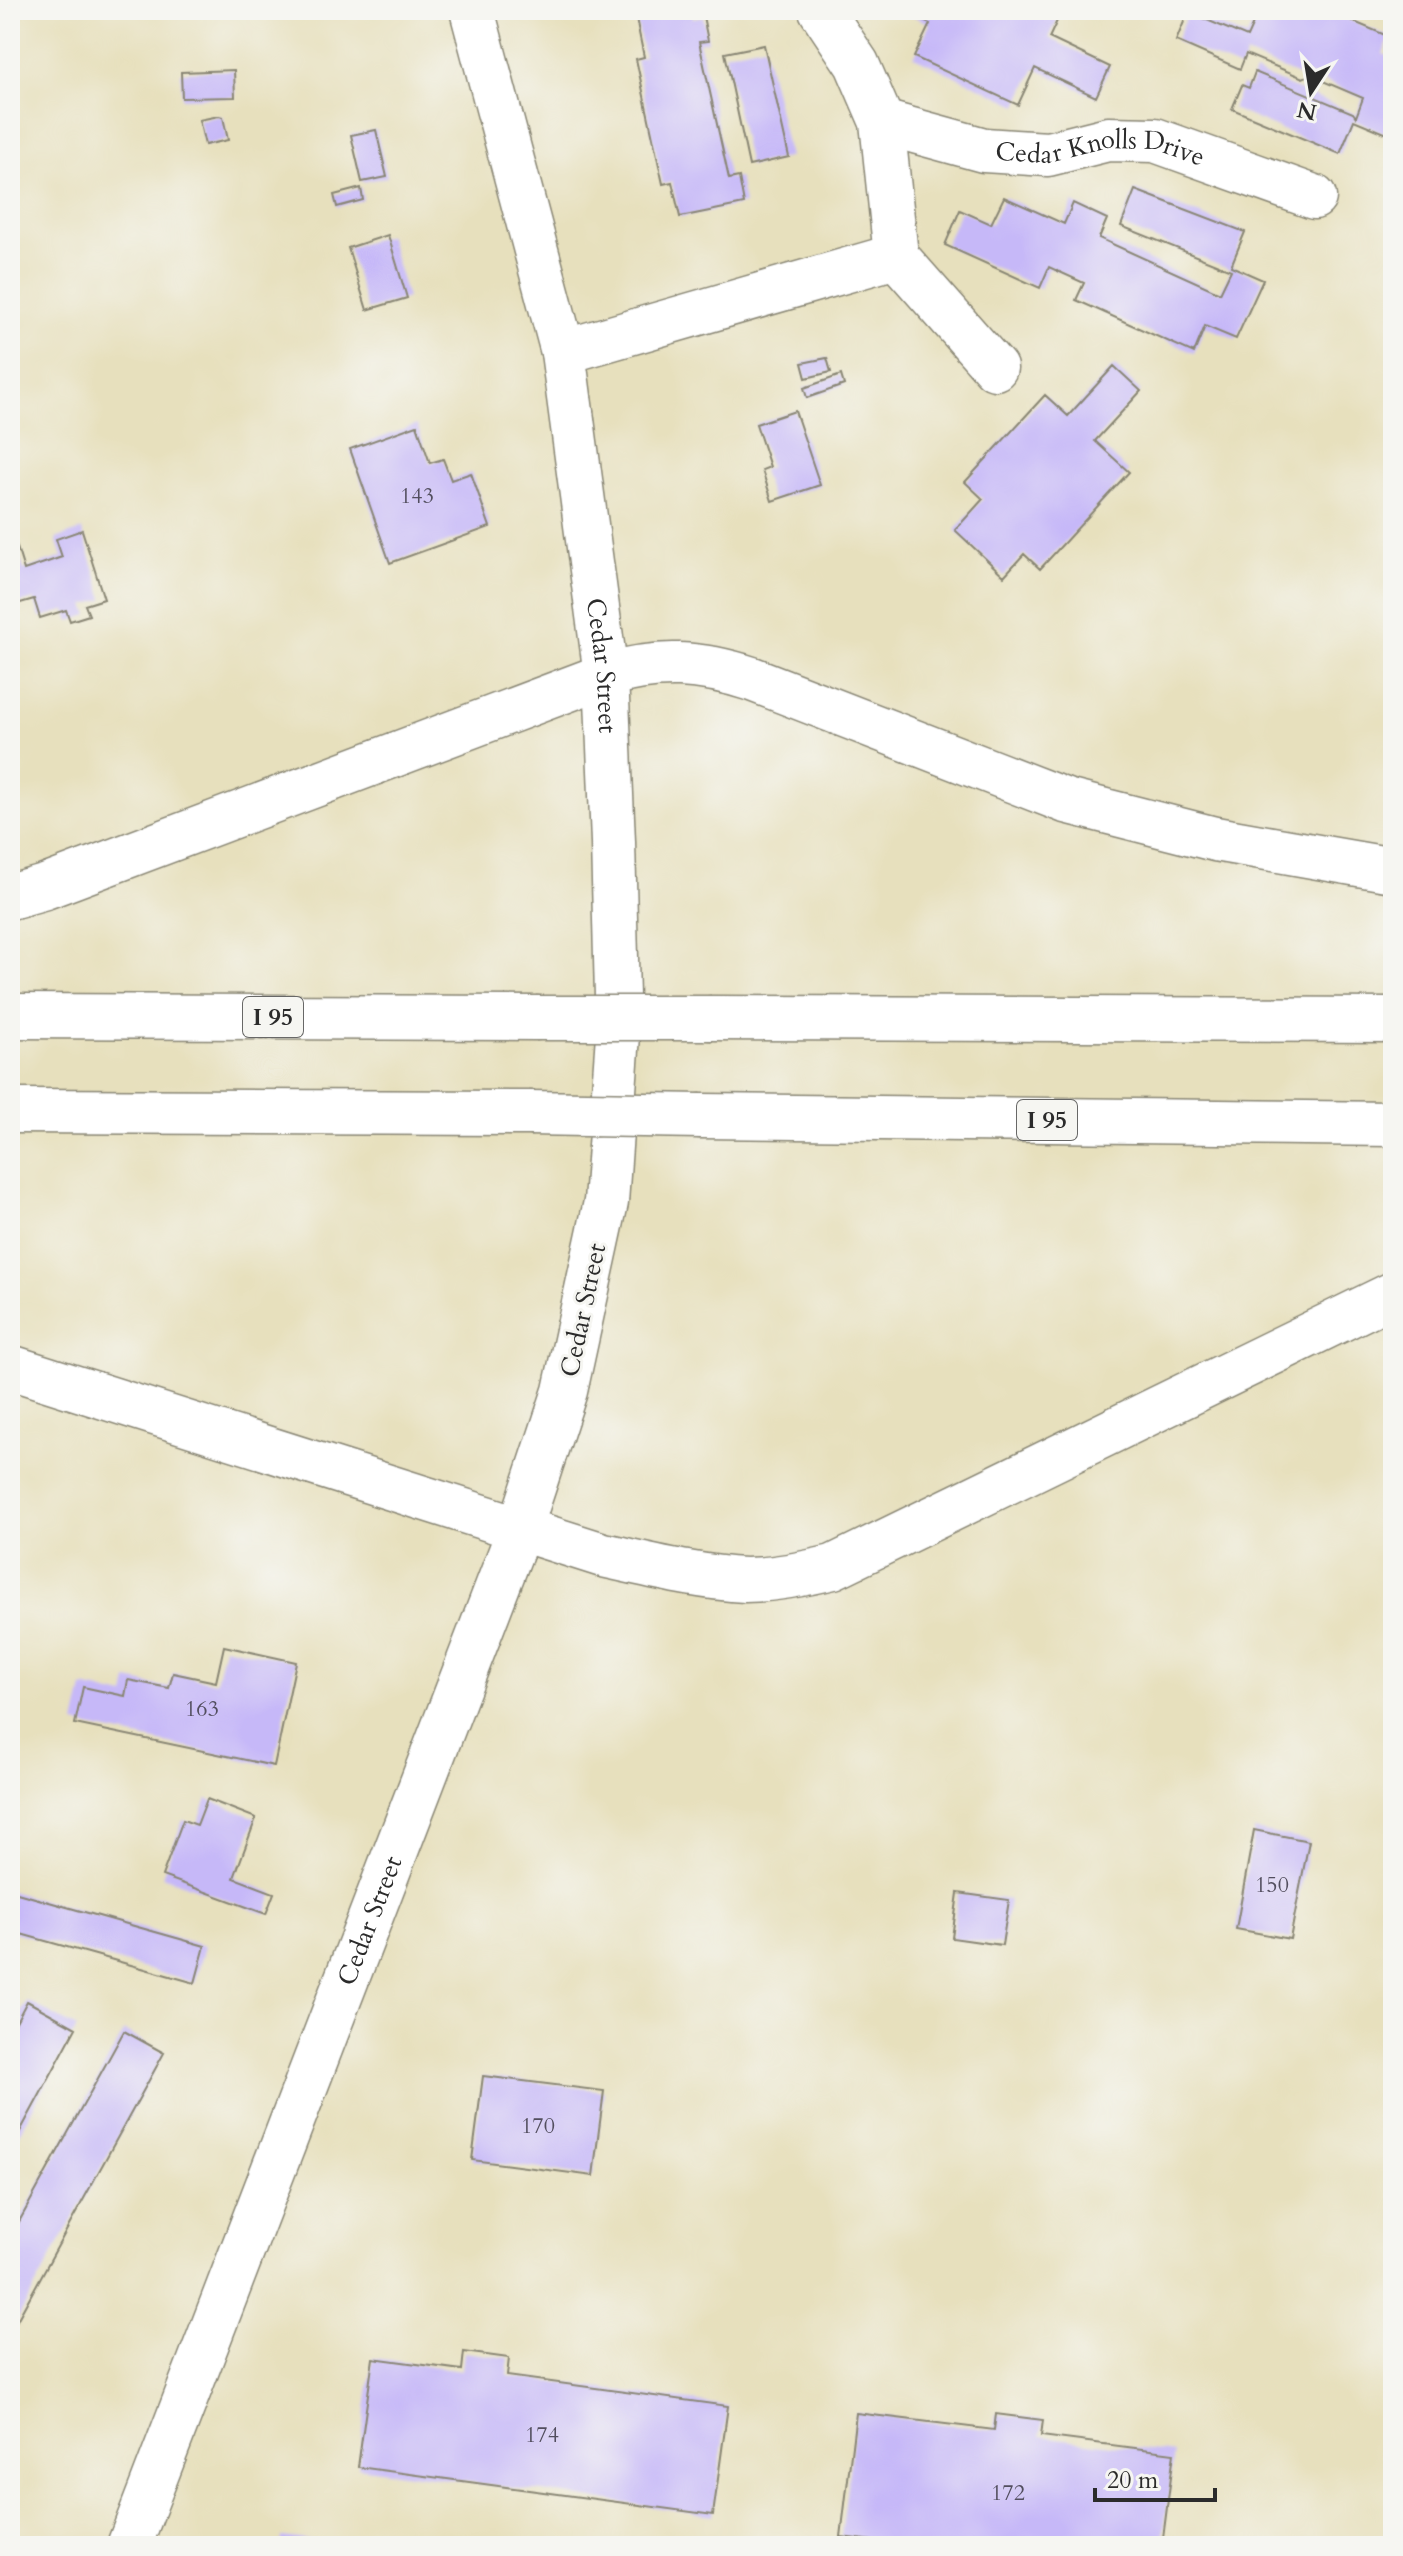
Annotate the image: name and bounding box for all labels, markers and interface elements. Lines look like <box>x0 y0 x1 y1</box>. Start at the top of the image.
north arrow <box>1271 52 1351 132</box>
text: N <box>1295 94 1320 127</box>
street label: Cedar Knolls Drive <box>994 121 1210 174</box>
house number: 143 <box>400 481 434 511</box>
street label: Cedar Street <box>578 596 626 734</box>
road number: I 95 <box>243 997 303 1037</box>
road number: I 95 <box>1017 1100 1077 1140</box>
street label: Cedar Street <box>552 1240 614 1380</box>
house number: 163 <box>185 1694 219 1724</box>
street label: Cedar Street <box>329 1851 410 1990</box>
house number: 150 <box>1255 1870 1289 1900</box>
house number: 170 <box>521 2111 555 2141</box>
house number: 174 <box>525 2420 559 2450</box>
scale bar <box>1095 2452 1215 2502</box>
text: 20 m <box>1107 2464 1159 2497</box>
house number: 172 <box>991 2478 1025 2508</box>

